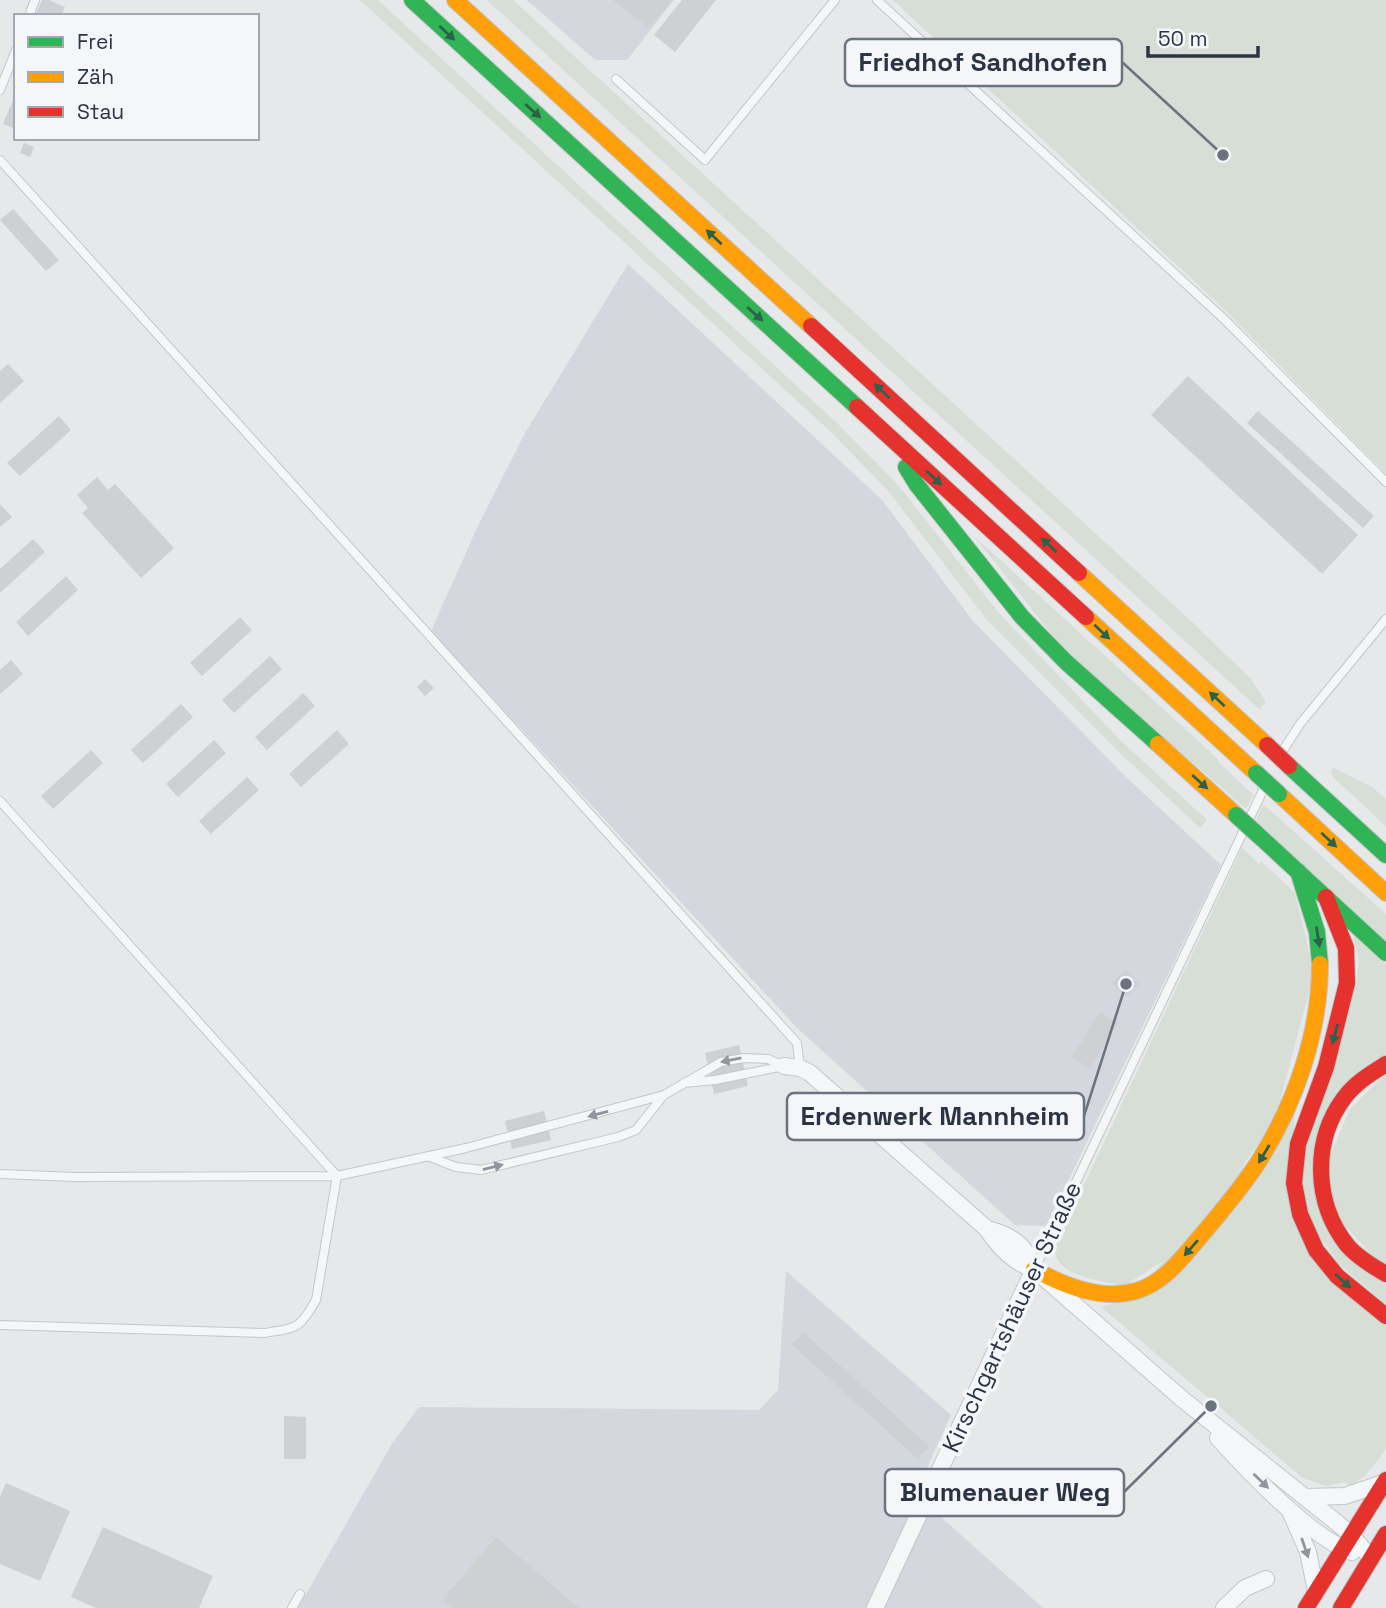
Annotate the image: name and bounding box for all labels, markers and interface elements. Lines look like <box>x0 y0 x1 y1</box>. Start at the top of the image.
legend <box>14 14 259 140</box>
scale bar <box>1148 14 1258 58</box>
one-way arrow <box>438 24 455 40</box>
text: 50 m <box>1158 25 1208 52</box>
text: Frei <box>77 28 113 55</box>
callout: Friedhof Sandhofen <box>845 39 1122 86</box>
text: Friedhof Sandhofen <box>859 45 1107 79</box>
text: Zäh <box>77 63 114 90</box>
text: Stau <box>77 98 124 125</box>
one-way arrow <box>524 103 542 119</box>
one-way arrow <box>706 230 723 246</box>
one-way arrow <box>746 306 764 322</box>
one-way arrow <box>874 384 891 400</box>
one-way arrow <box>925 470 943 486</box>
one-way arrow <box>1040 537 1058 553</box>
one-way arrow <box>1093 624 1111 640</box>
one-way arrow <box>1208 691 1226 707</box>
one-way arrow <box>1191 774 1208 790</box>
one-way arrow <box>1320 832 1337 848</box>
one-way arrow <box>1313 926 1324 948</box>
one-way arrow <box>1329 1023 1340 1045</box>
one-way arrow <box>720 1055 742 1066</box>
callout: Erdenwerk Mannheim <box>787 1093 1084 1140</box>
text: Erdenwerk Mannheim <box>801 1099 1069 1133</box>
one-way arrow <box>587 1109 609 1120</box>
one-way arrow <box>1257 1144 1270 1163</box>
one-way arrow <box>482 1161 504 1172</box>
street label: Kirschgartshäuser Straße <box>935 1176 1088 1457</box>
one-way arrow <box>1184 1239 1199 1256</box>
one-way arrow <box>1335 1272 1352 1288</box>
callout: Blumenauer Weg <box>885 1469 1124 1516</box>
one-way arrow <box>1252 1473 1269 1490</box>
text: Blumenauer Weg <box>900 1475 1110 1509</box>
one-way arrow <box>1300 1538 1311 1559</box>

